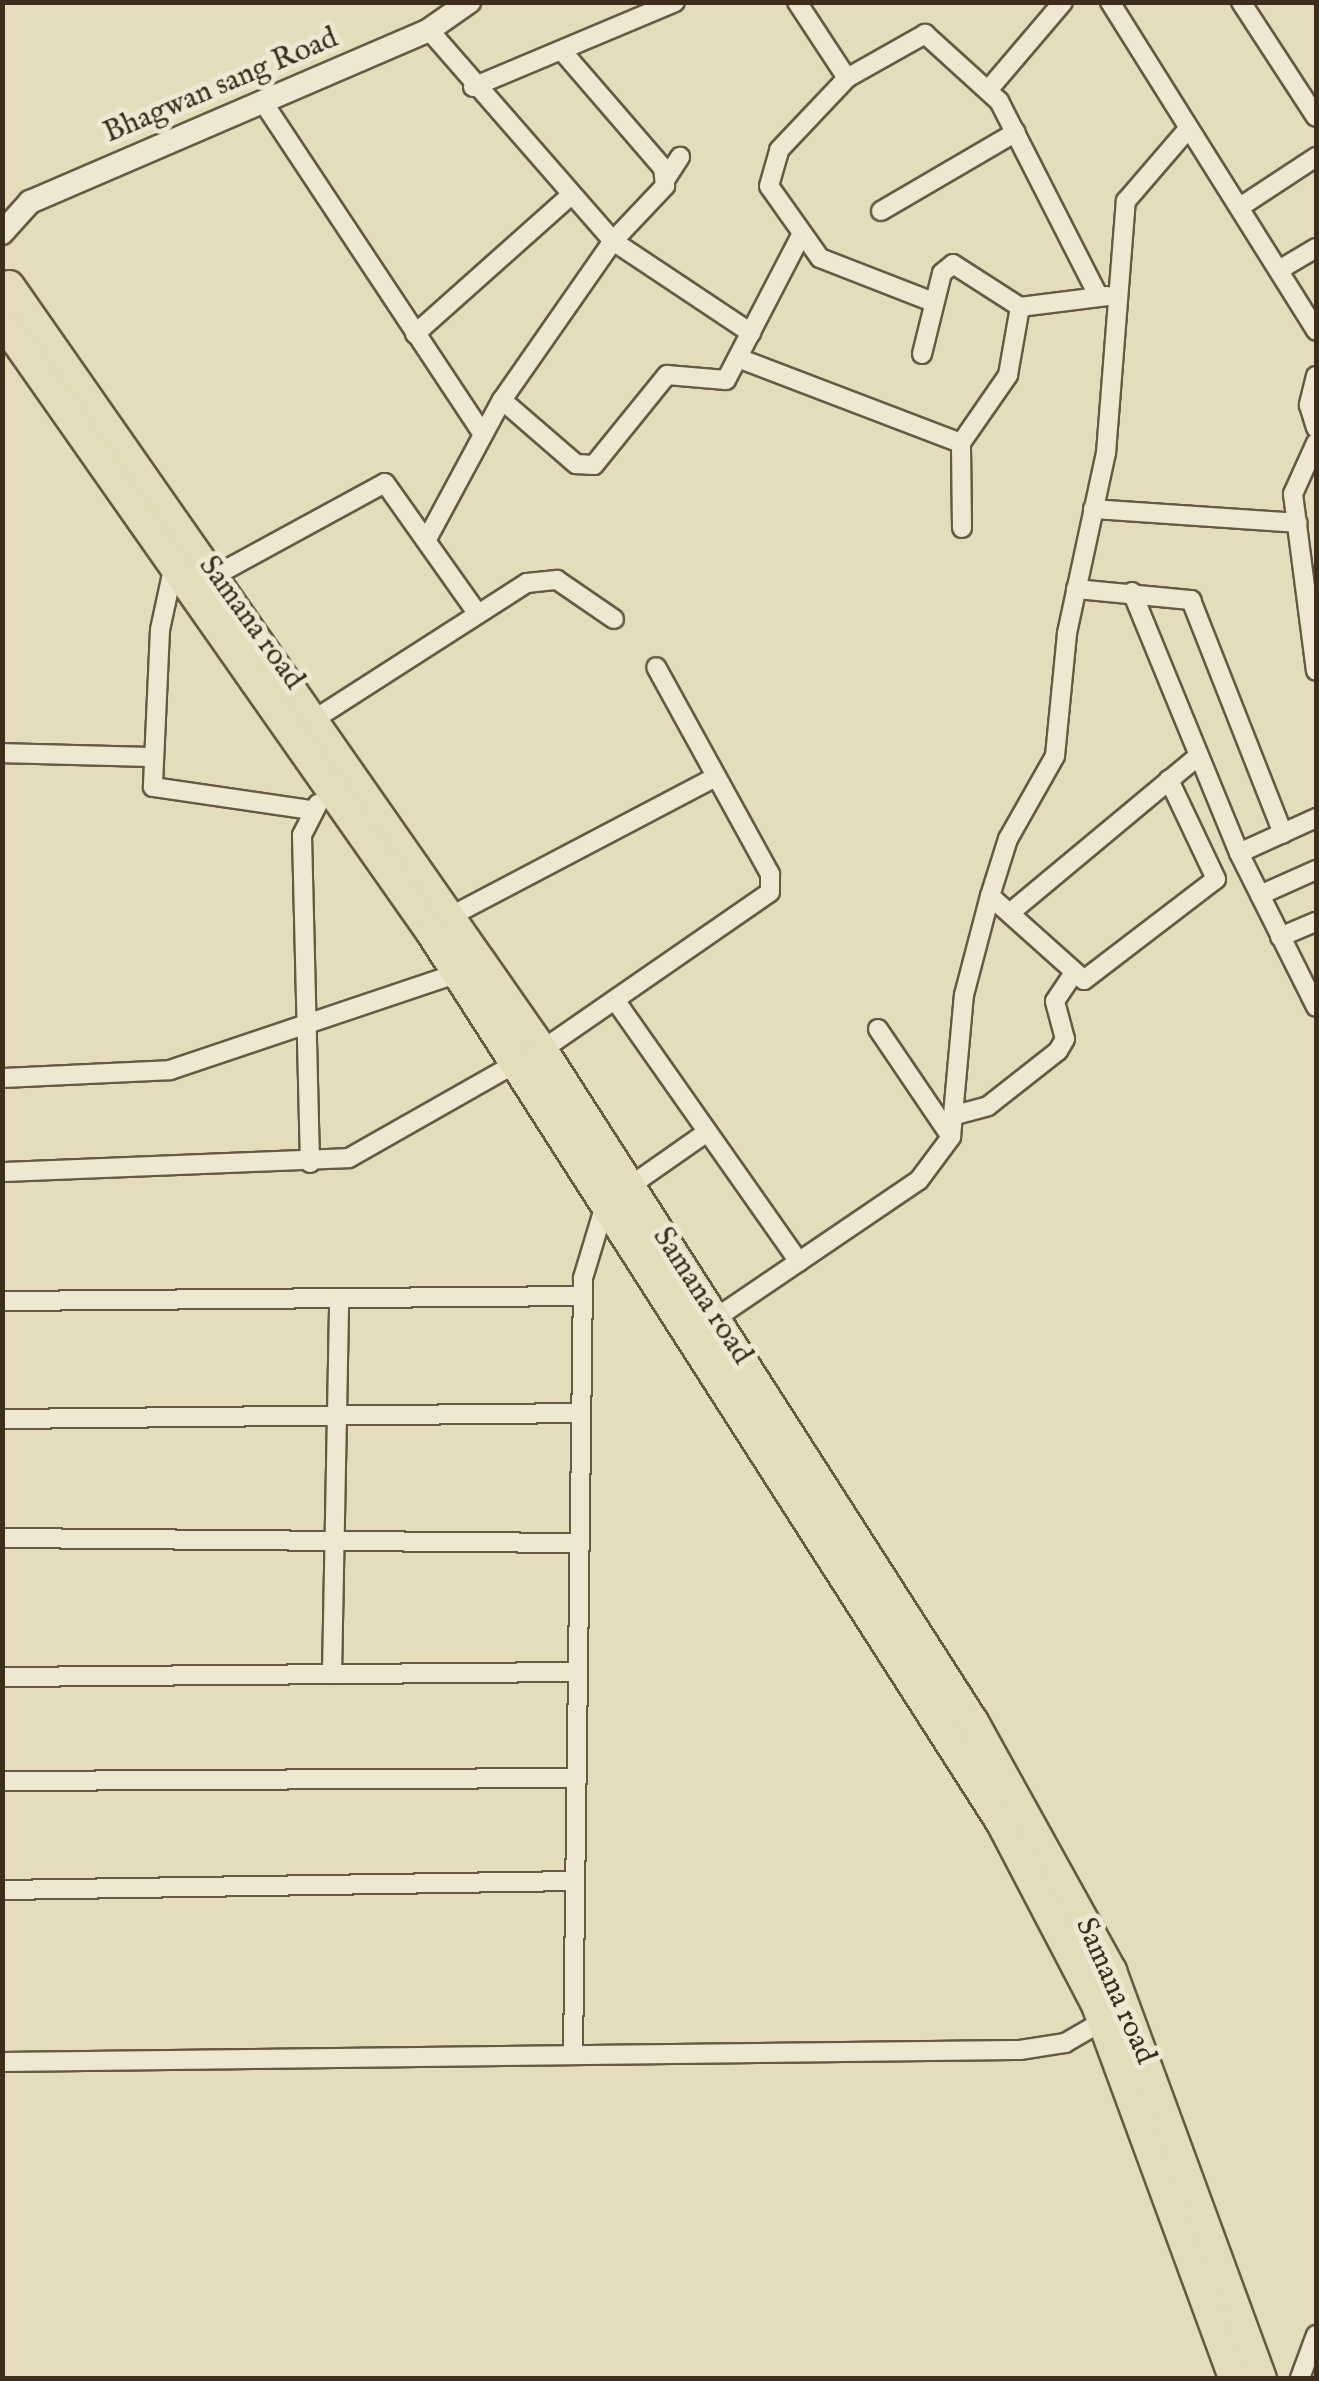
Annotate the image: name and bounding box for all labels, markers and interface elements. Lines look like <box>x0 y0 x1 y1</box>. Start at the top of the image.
street label: Bhagwan sang Road <box>99 20 343 152</box>
street label: Samana road <box>191 549 311 697</box>
street label: Samana road <box>644 1221 760 1371</box>
street label: Samana road <box>1067 1912 1163 2070</box>

